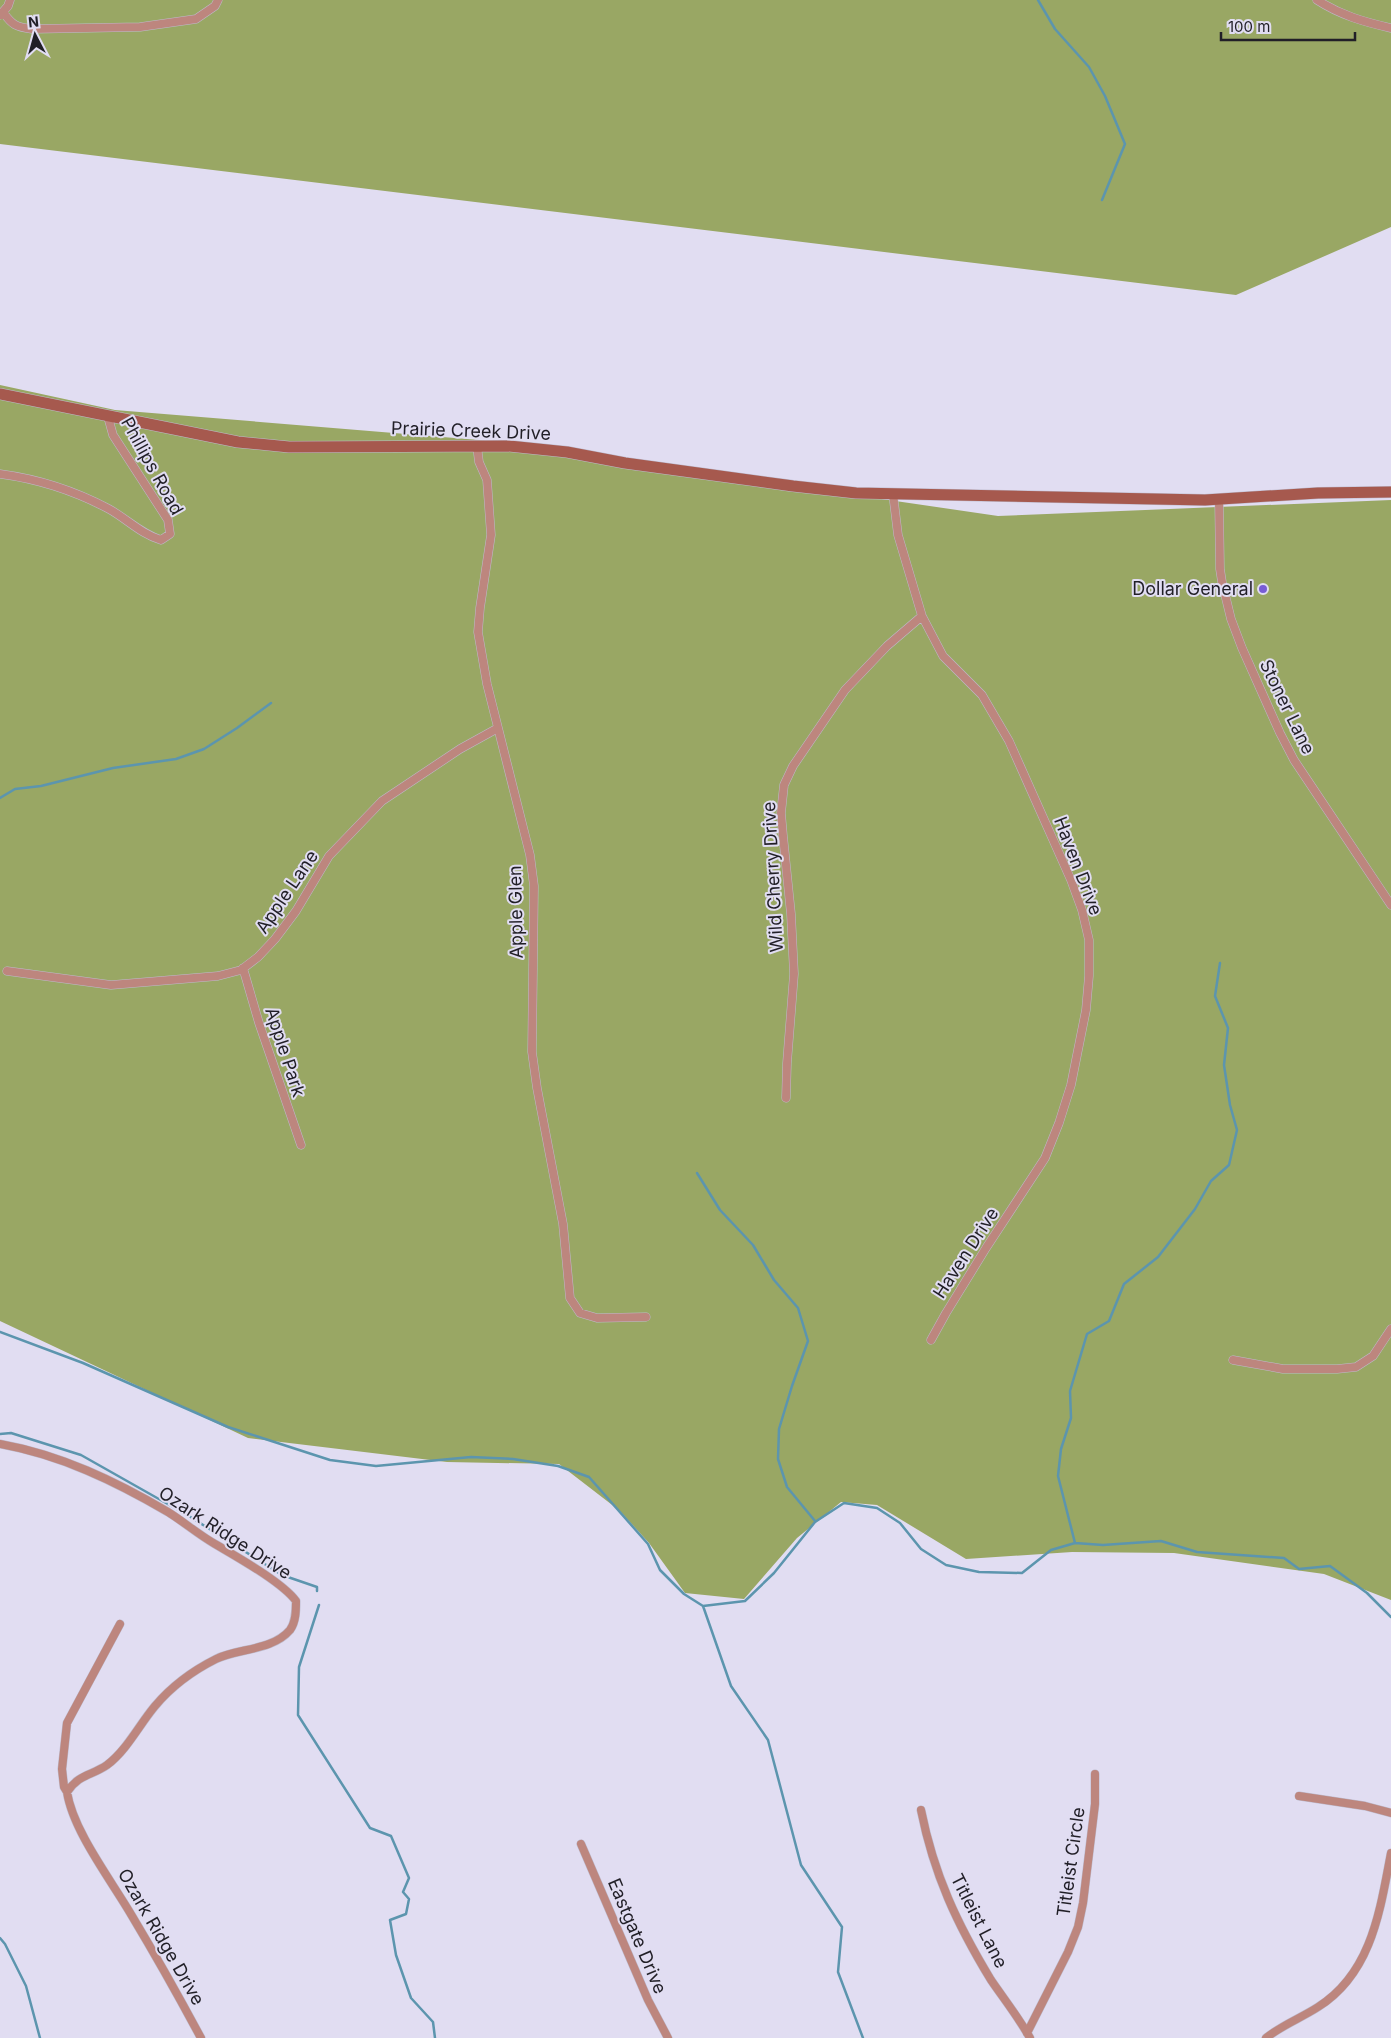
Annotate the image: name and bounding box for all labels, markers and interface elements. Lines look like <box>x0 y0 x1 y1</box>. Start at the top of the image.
north arrow <box>10 10 60 60</box>
scale bar <box>1221 10 1355 42</box>
text: N <box>27 13 40 31</box>
text: 100 m <box>1228 17 1270 36</box>
street label: Phillips Road <box>117 413 188 518</box>
street label: Prairie Creek Drive <box>391 417 551 444</box>
place label: Dollar General <box>1132 578 1253 599</box>
marker: Dollar General <box>1257 583 1269 595</box>
street label: Stoner Lane <box>1256 656 1319 757</box>
street label: Wild Cherry Drive <box>758 801 787 953</box>
street label: Haven Drive <box>1050 814 1107 918</box>
street label: Apple Lane <box>251 846 322 937</box>
street label: Apple Glen <box>504 865 527 959</box>
street label: Apple Park <box>261 1004 310 1099</box>
street label: Haven Drive <box>928 1203 1003 1302</box>
street label: Ozark Ridge Drive <box>155 1482 296 1583</box>
street label: Titleist Circle <box>1052 1806 1089 1918</box>
street label: Ozark Ridge Drive <box>114 1865 209 2009</box>
street label: Titleist Lane <box>947 1870 1012 1971</box>
street label: Eastgate Drive <box>604 1875 671 1997</box>

